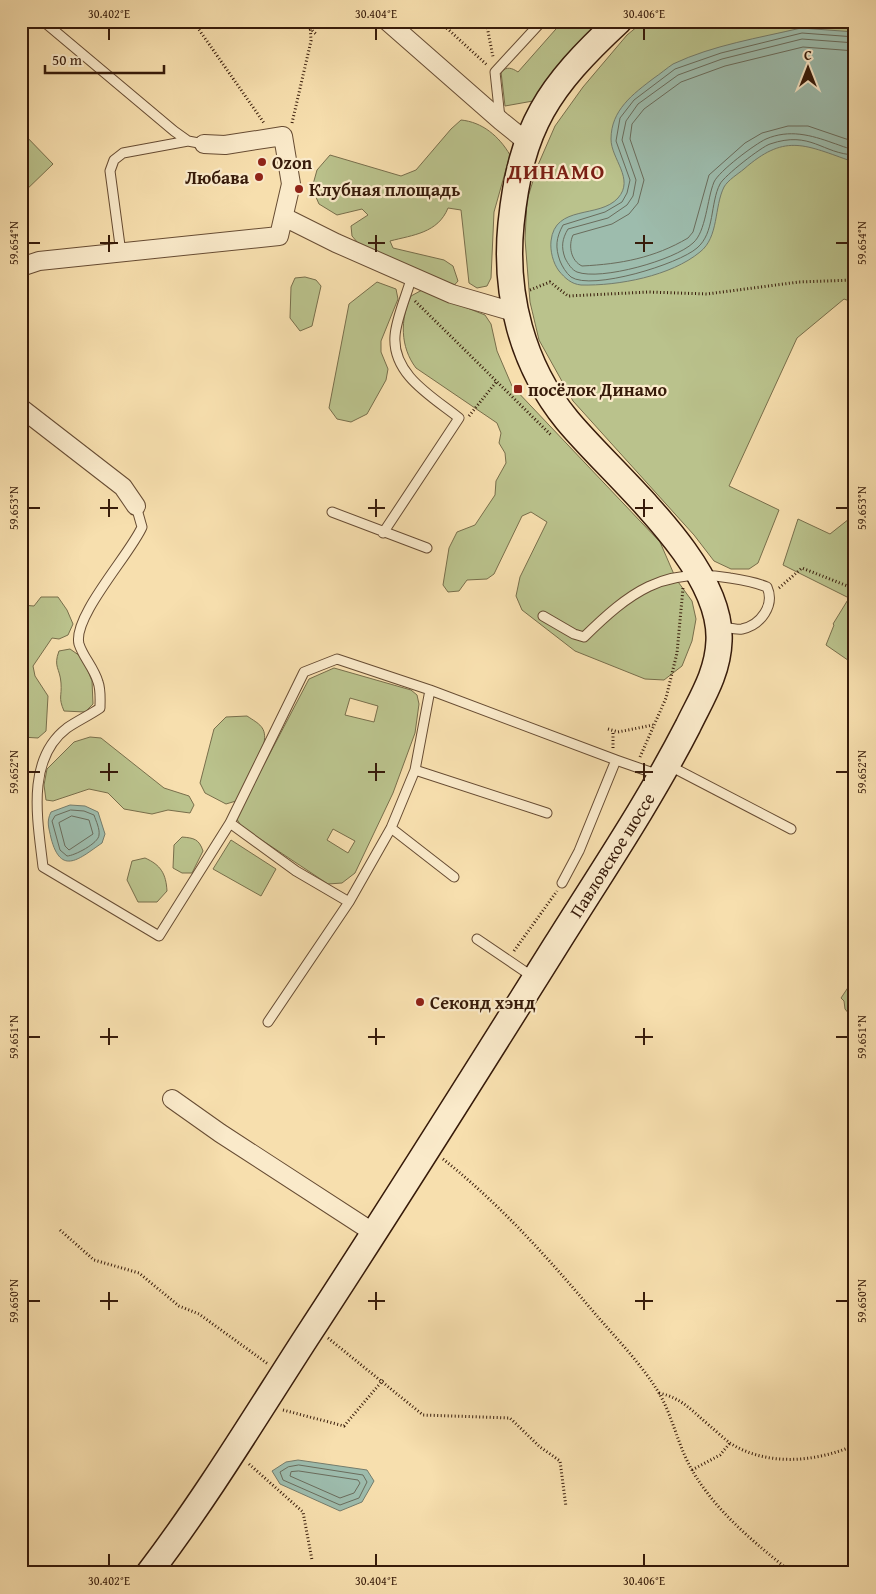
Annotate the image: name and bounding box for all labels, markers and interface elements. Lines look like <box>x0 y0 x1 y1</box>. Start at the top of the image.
text: 30.402°E <box>88 5 130 22</box>
text: 30.404°E <box>355 5 397 22</box>
text: 30.406°E <box>623 5 665 22</box>
scale bar <box>45 42 164 74</box>
north arrow <box>784 42 834 92</box>
text: С <box>804 45 812 65</box>
text: 50 m <box>52 49 83 70</box>
place label: Ozon <box>272 149 312 176</box>
district label: ДИНАМО <box>506 155 605 187</box>
marker: Ozon <box>256 156 268 168</box>
place label: Любава <box>185 164 250 191</box>
marker: Любава <box>253 171 265 183</box>
place label: Клубная площадь <box>309 176 460 203</box>
marker: Клубная площадь <box>293 183 305 195</box>
text: 59.654°N <box>5 221 22 265</box>
text: 59.654°N <box>853 221 870 265</box>
place label: посёлок Динамо <box>528 376 668 403</box>
marker: посёлок Динамо <box>512 383 524 395</box>
text: 59.653°N <box>5 486 22 530</box>
text: 59.653°N <box>853 486 870 530</box>
text: 59.652°N <box>5 750 22 794</box>
text: 59.652°N <box>853 750 870 794</box>
street label: Павловское шоссе <box>563 787 661 923</box>
place label: Секонд хэнд <box>430 989 535 1016</box>
marker: Секонд хэнд <box>414 996 426 1008</box>
text: 59.651°N <box>5 1015 22 1059</box>
text: 59.651°N <box>853 1015 870 1059</box>
text: 59.650°N <box>5 1279 22 1323</box>
text: 59.650°N <box>853 1279 870 1323</box>
text: 30.402°E <box>88 1572 130 1589</box>
text: 30.404°E <box>355 1572 397 1589</box>
text: 30.406°E <box>623 1572 665 1589</box>

